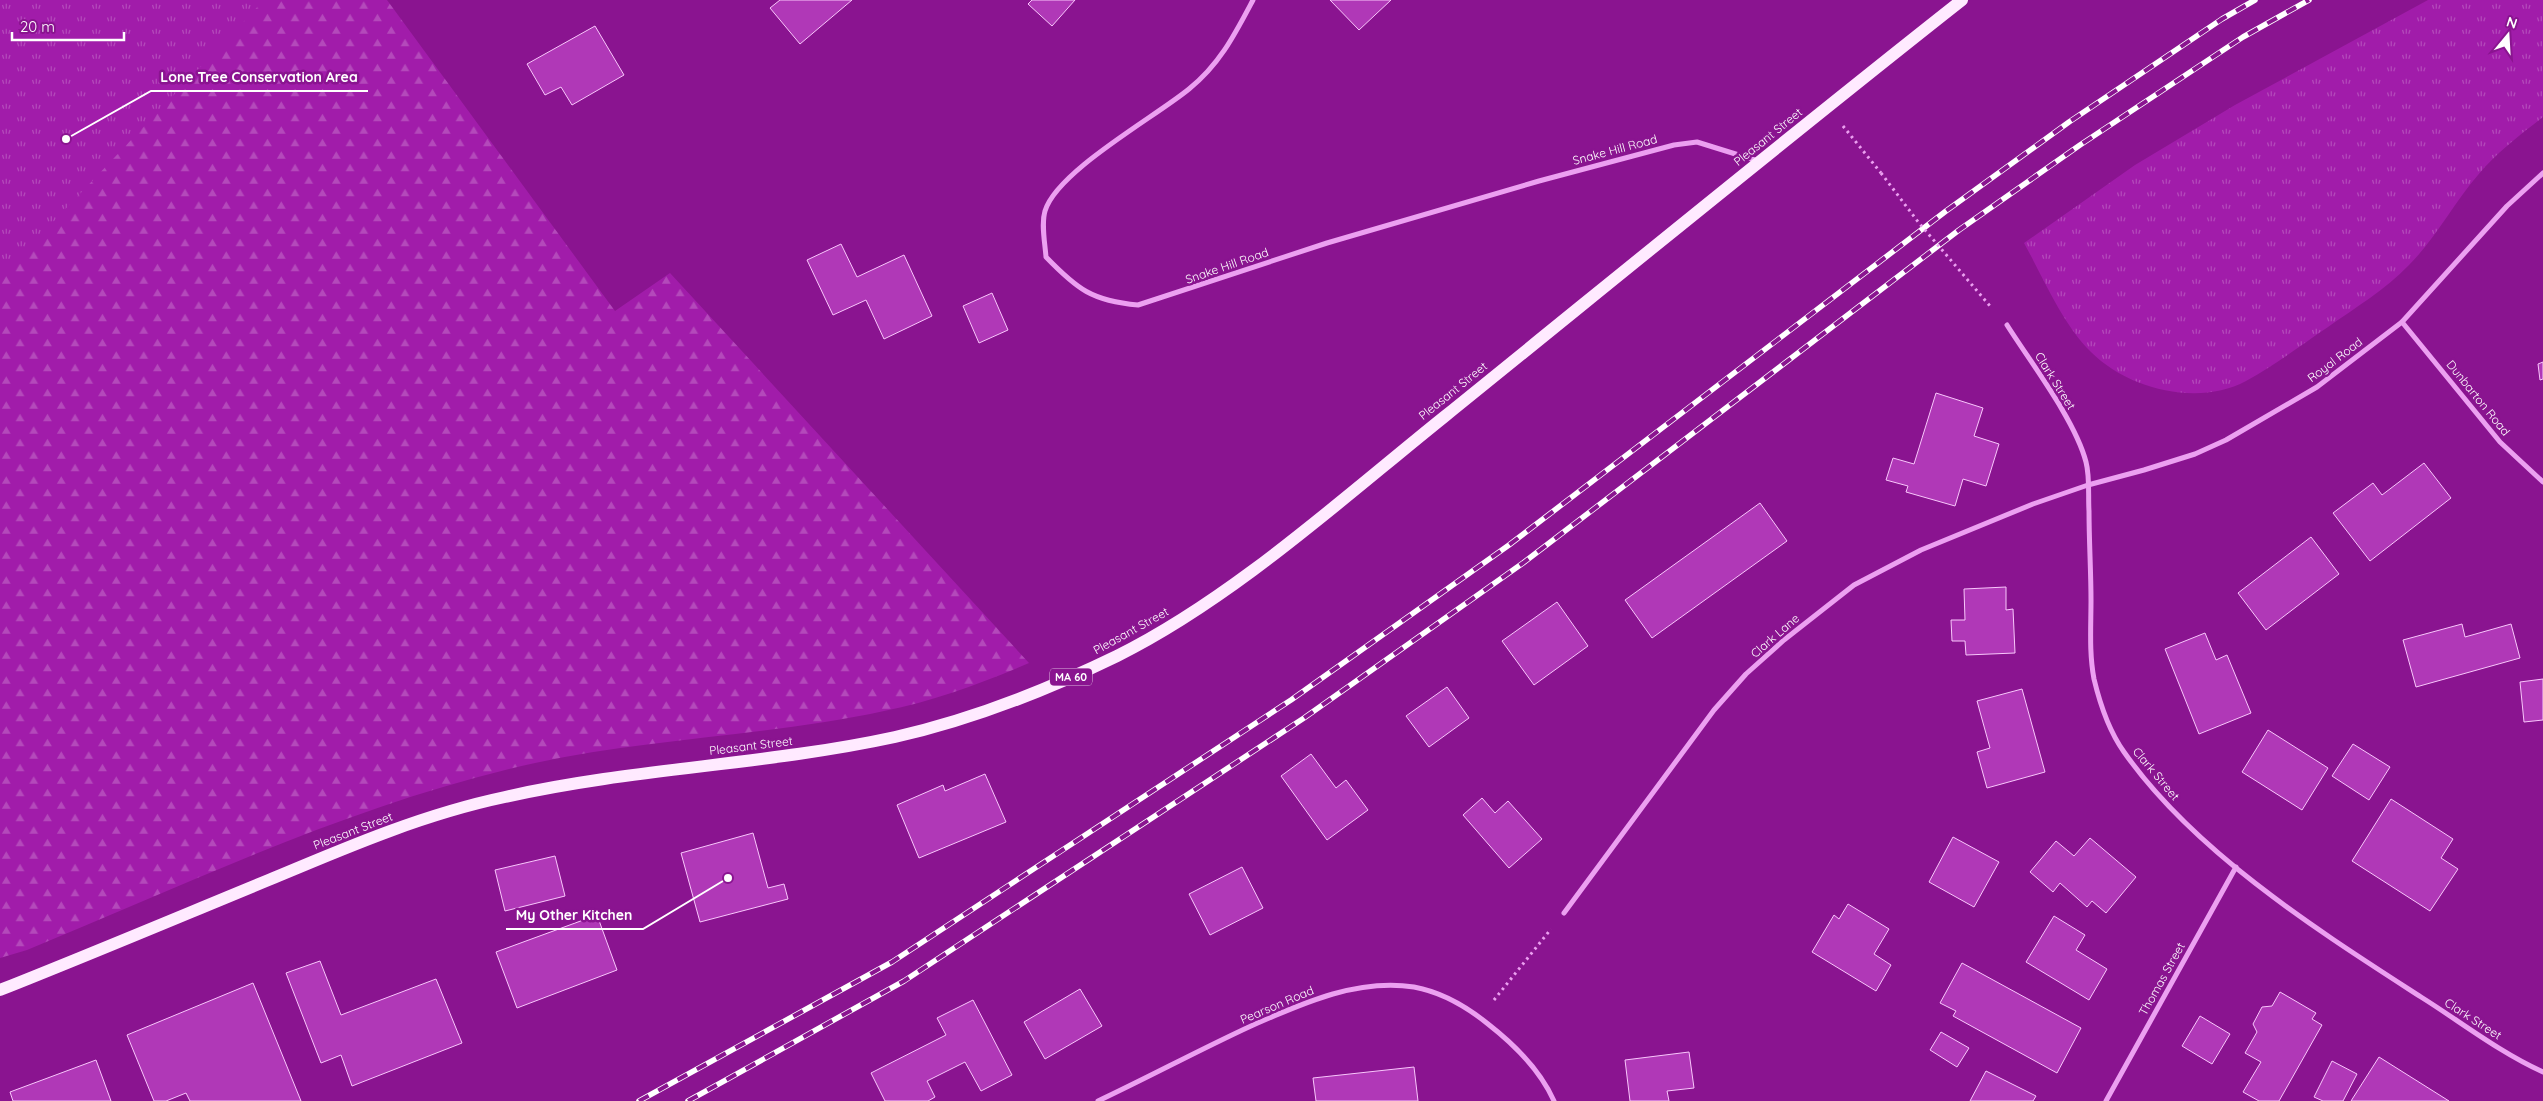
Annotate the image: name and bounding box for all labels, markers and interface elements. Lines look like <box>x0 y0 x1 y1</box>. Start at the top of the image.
scale bar <box>12 10 125 42</box>
north arrow <box>2483 10 2533 60</box>
text: N <box>2504 12 2520 33</box>
text: 20 m <box>20 17 55 36</box>
callout: Lone Tree Conservation Area <box>151 62 368 91</box>
text: Lone Tree Conservation Area <box>160 68 358 86</box>
street label: Pleasant Street <box>1730 104 1805 169</box>
street label: Snake Hill Road <box>1571 131 1659 168</box>
street label: Snake Hill Road <box>1183 244 1270 287</box>
street label: Royal Road <box>2304 334 2365 385</box>
street label: Clark Street <box>2032 349 2079 412</box>
street label: Dunbarton Road <box>2443 357 2513 438</box>
street label: Pleasant Street <box>1415 358 1490 423</box>
street label: Pleasant Street <box>1090 604 1171 657</box>
street label: Clark Lane <box>1747 610 1802 661</box>
road number: MA 60 <box>1050 669 1092 686</box>
street label: Pleasant Street <box>708 733 794 758</box>
street label: Clark Street <box>2130 744 2183 803</box>
street label: Pleasant Street <box>311 808 395 853</box>
callout: My Other Kitchen <box>506 900 643 929</box>
text: My Other Kitchen <box>516 906 632 924</box>
street label: Thomas Street <box>2135 940 2188 1018</box>
street label: Pearson Road <box>1238 982 1316 1027</box>
street label: Clark Street <box>2442 995 2505 1043</box>

